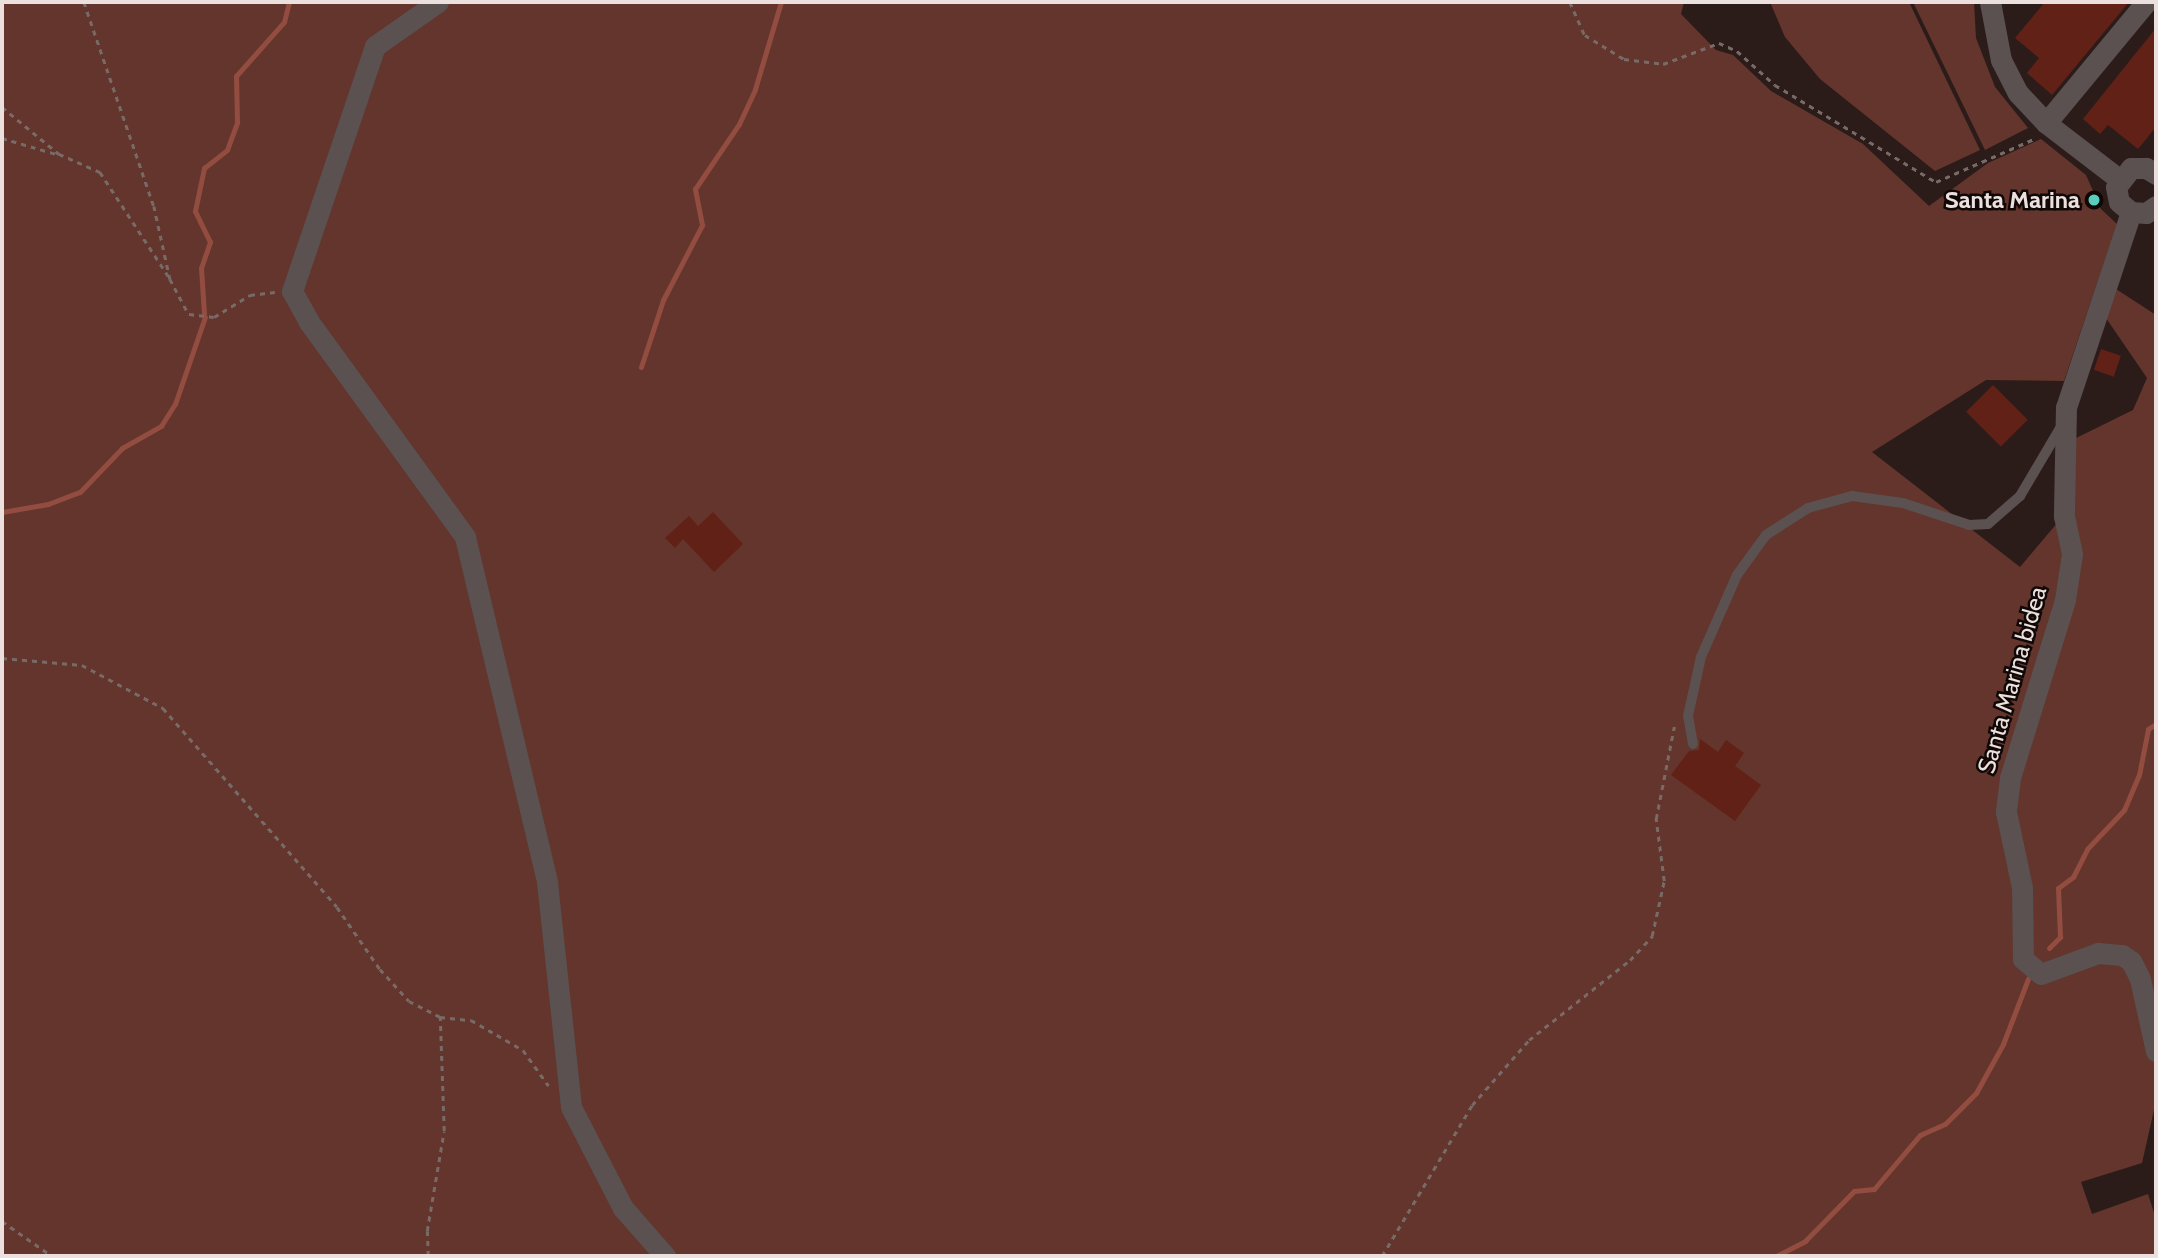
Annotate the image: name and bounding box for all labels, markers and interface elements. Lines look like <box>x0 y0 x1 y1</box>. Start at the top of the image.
place label: Santa Marina <box>1945 186 2080 214</box>
marker: Santa Marina <box>2086 192 2102 208</box>
street label: Santa Marina bidea <box>1972 583 2052 777</box>

